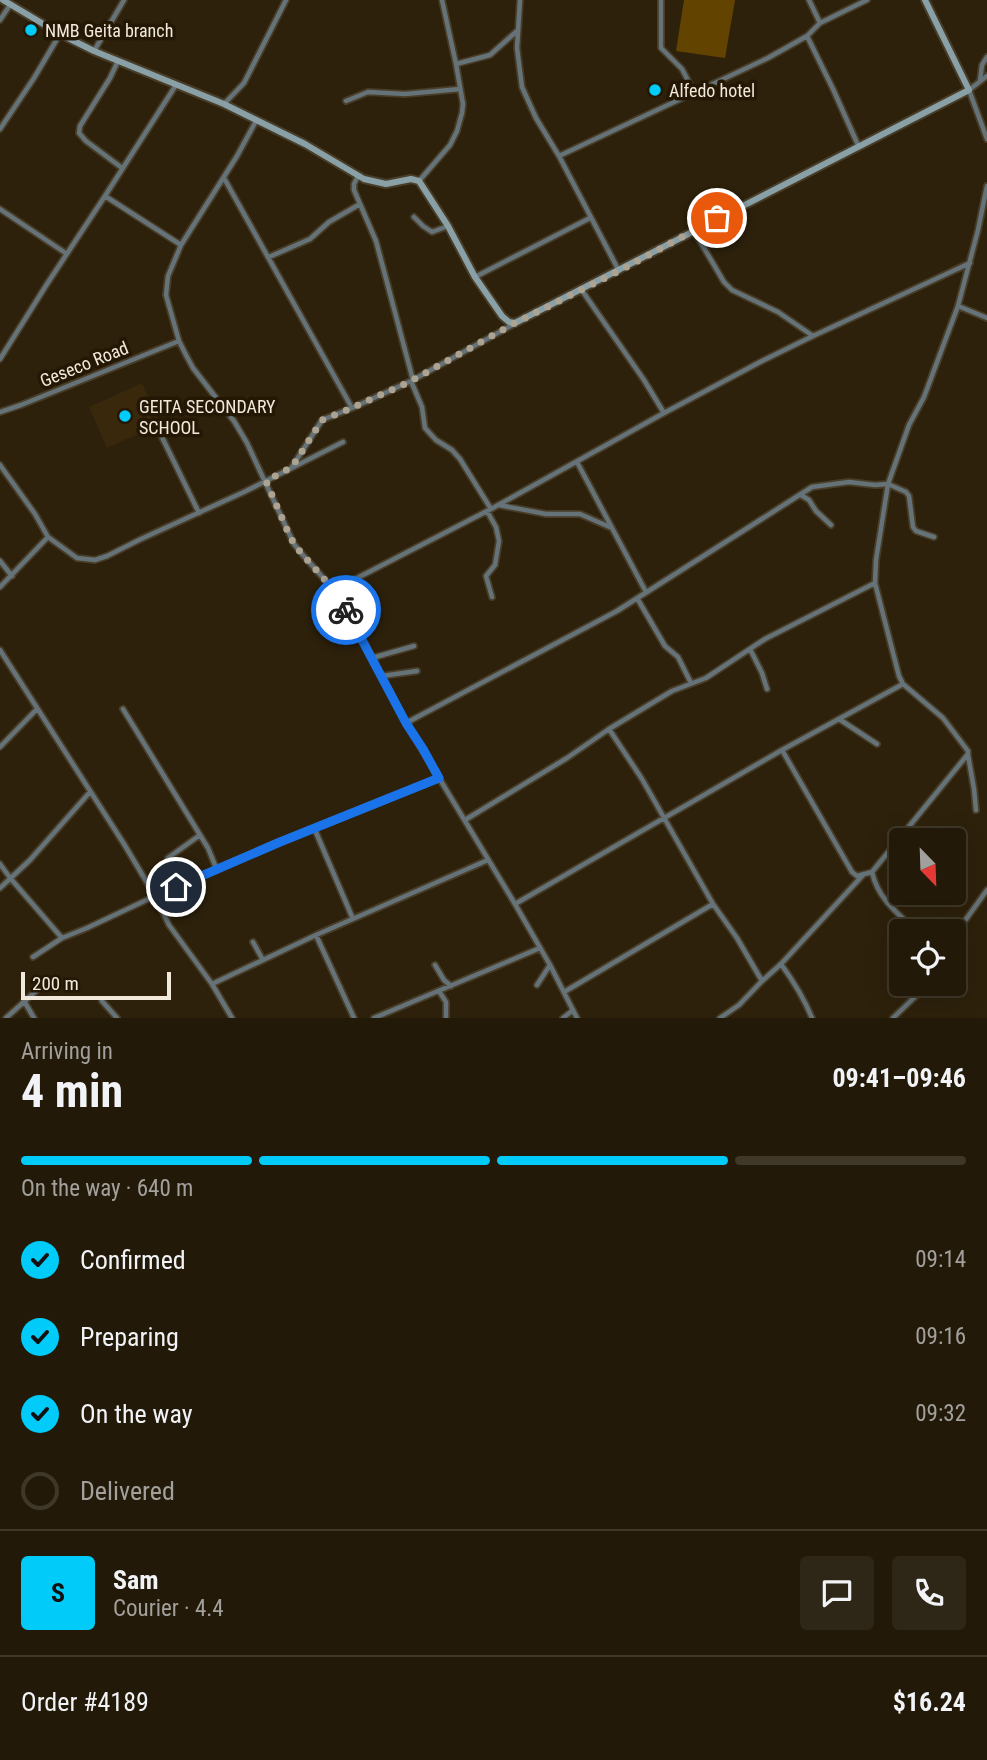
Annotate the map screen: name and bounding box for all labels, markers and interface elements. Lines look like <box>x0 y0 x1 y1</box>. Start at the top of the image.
place label: NMB Geita branch <box>45 20 173 41</box>
marker: NMB Geita branch <box>23 22 39 38</box>
place label: Alfedo hotel <box>669 80 755 101</box>
marker: Alfedo hotel <box>647 82 663 98</box>
pin <box>687 188 747 248</box>
icon: bag <box>698 199 736 237</box>
street label: Geseco Road <box>37 337 131 391</box>
place label: GEITA SECONDARY SCHOOL <box>139 396 276 438</box>
marker: GEITA SECONDARY SCHOOL <box>117 408 133 424</box>
courier <box>311 575 381 645</box>
icon: bike <box>327 591 365 629</box>
north arrow <box>889 828 966 905</box>
map controls <box>889 828 966 996</box>
pin <box>146 857 206 917</box>
icon: home <box>157 868 195 906</box>
button: locate <box>889 919 966 996</box>
scale bar <box>21 969 172 1001</box>
text: 200 m <box>32 972 79 995</box>
text: Arriving in <box>21 1038 113 1065</box>
text: 09:41–09:46 <box>832 1063 966 1093</box>
text: 4 min <box>21 1064 123 1118</box>
text: On the way · 640 m <box>21 1175 193 1202</box>
icon: check <box>21 1241 59 1279</box>
text: Confirmed <box>80 1245 186 1275</box>
text: 09:14 <box>915 1246 966 1273</box>
icon: check <box>21 1318 59 1356</box>
text: Preparing <box>80 1322 179 1352</box>
text: 09:16 <box>915 1323 966 1350</box>
icon: check <box>21 1395 59 1433</box>
text: On the way <box>80 1399 193 1429</box>
text: 09:32 <box>915 1400 966 1427</box>
text: Delivered <box>80 1476 175 1506</box>
button: chat <box>800 1556 874 1630</box>
button: phone <box>892 1556 966 1630</box>
text: Sam <box>113 1565 159 1595</box>
text: S <box>51 1578 65 1608</box>
text: Courier · 4.4 <box>113 1595 224 1622</box>
text: Order #4189 <box>21 1687 149 1717</box>
text: $16.24 <box>893 1687 966 1717</box>

